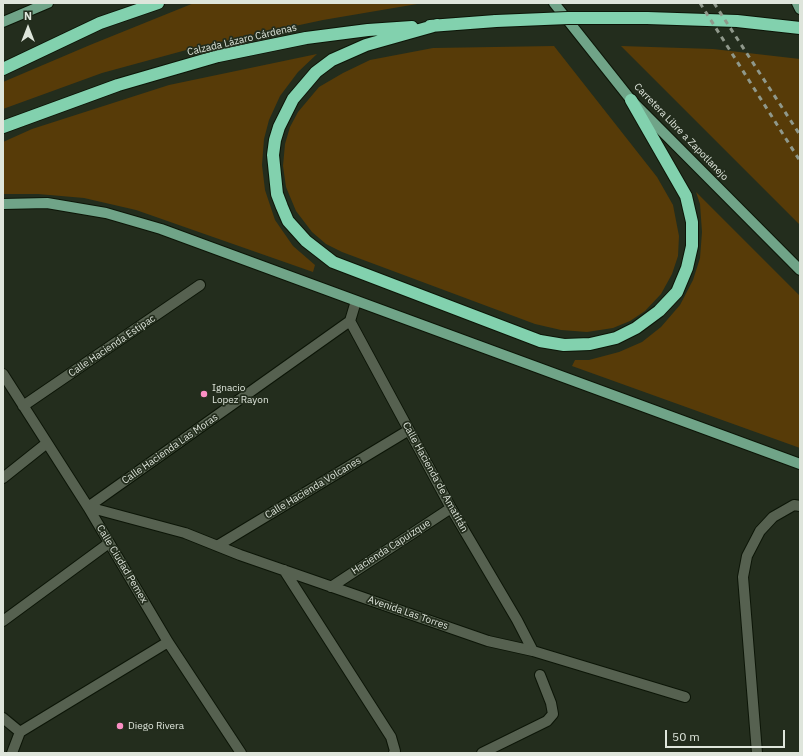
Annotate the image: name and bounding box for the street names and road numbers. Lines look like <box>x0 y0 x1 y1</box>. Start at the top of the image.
street label: Calzada Lázaro Cárdenas <box>186 22 298 58</box>
street label: Carretera Libre a Zapotlanejo <box>631 81 731 183</box>
street label: Calle Hacienda Estipac <box>66 312 158 380</box>
street label: Calle Hacienda Las Moras <box>120 411 220 487</box>
street label: Calle Hacienda de Amatitán <box>400 420 470 534</box>
street label: Calle Hacienda Volcanes <box>263 455 363 521</box>
street label: Hacienda Capuizque <box>349 517 433 577</box>
street label: Calle Ciudad Pemex <box>94 523 150 605</box>
street label: Avenida Las Torres <box>366 594 450 632</box>

